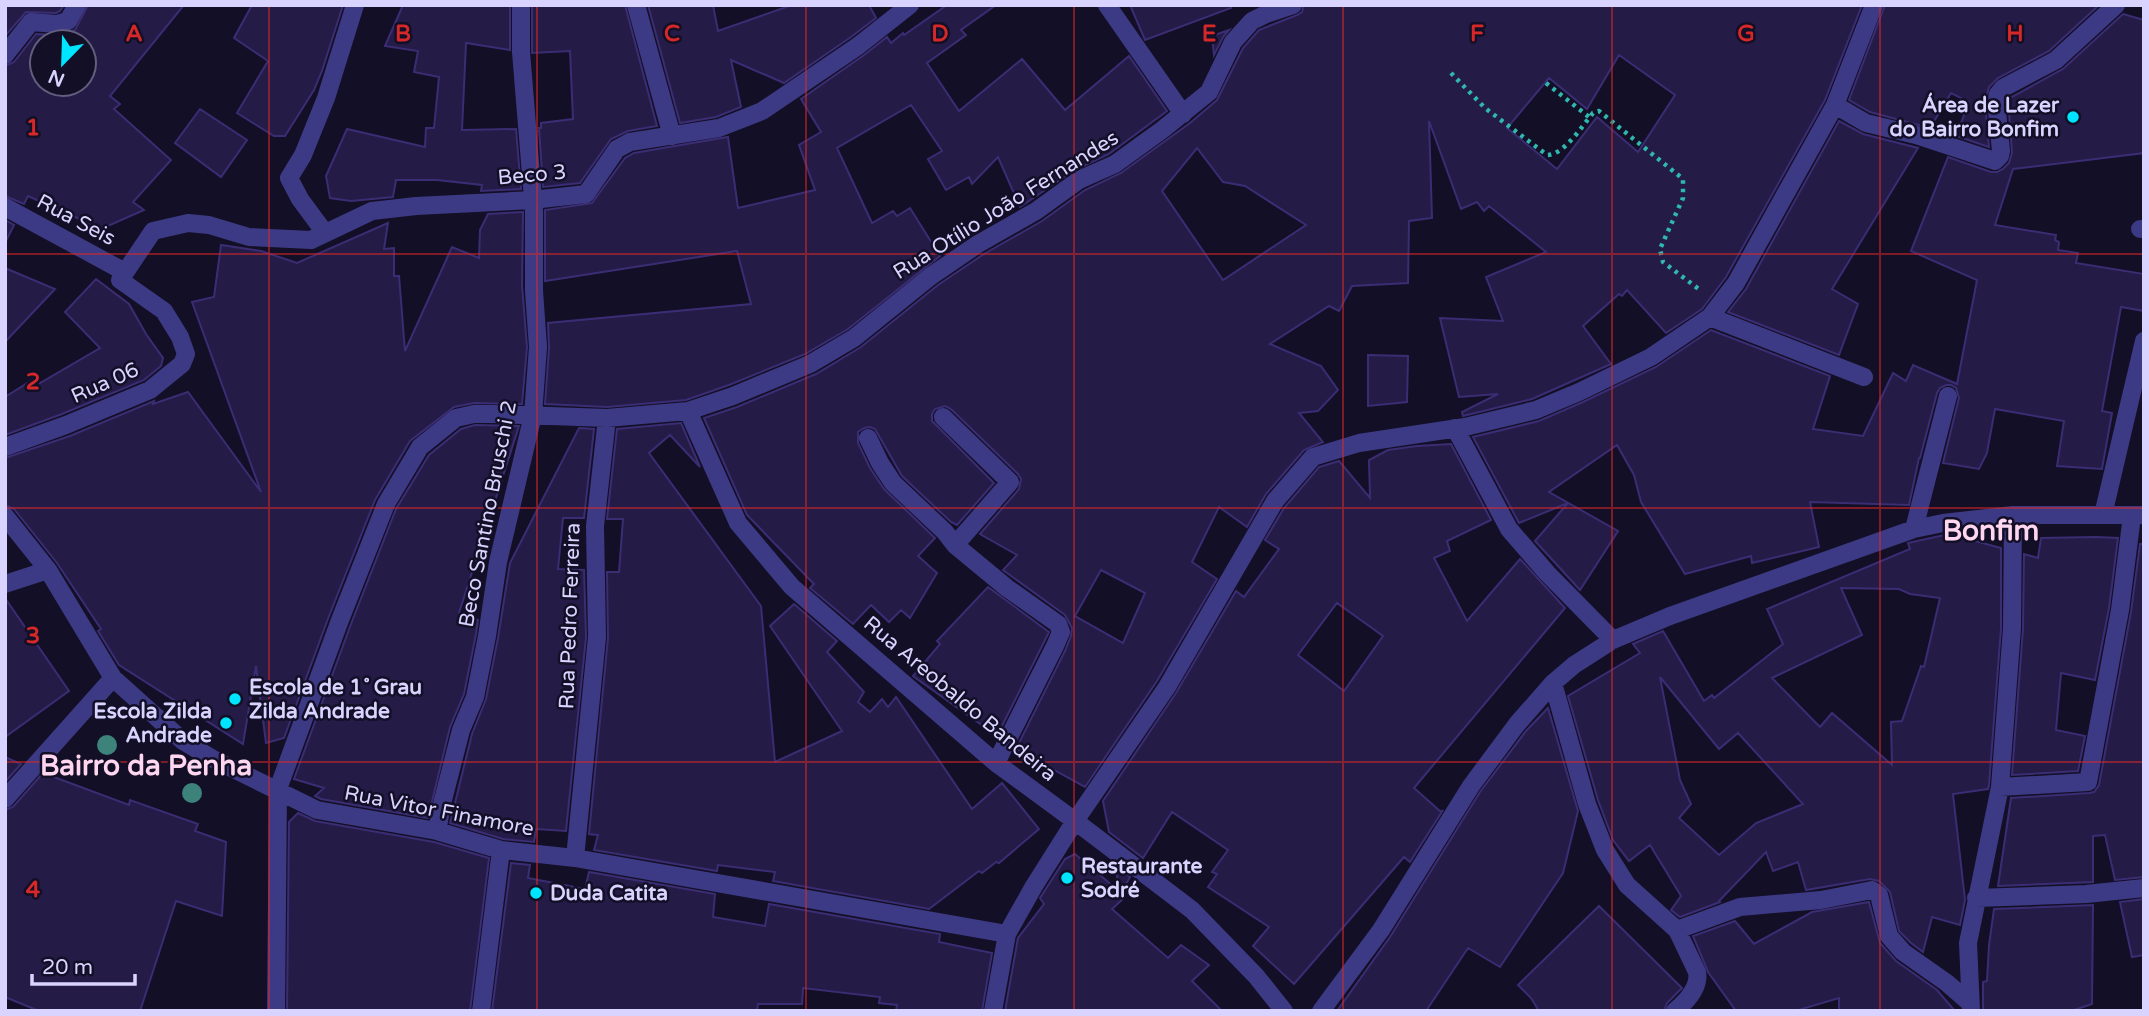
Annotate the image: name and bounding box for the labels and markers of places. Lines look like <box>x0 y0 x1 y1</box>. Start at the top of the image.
place label: Área de Lazer do Bairro Bonfim <box>1890 92 2060 142</box>
marker: Área de Lazer do Bairro Bonfim <box>2065 109 2081 125</box>
place label: Escola de 1˚ Grau Zilda Andrade <box>249 675 422 724</box>
marker: Escola de 1˚ Grau Zilda Andrade <box>227 691 243 707</box>
place label: Escola Zilda Andrade <box>93 699 212 748</box>
marker: Escola Zilda Andrade <box>218 715 234 731</box>
place label: Restaurante Sodré <box>1081 854 1203 903</box>
marker: Restaurante Sodré <box>1059 870 1075 886</box>
place label: Duda Catita <box>550 881 668 906</box>
marker: Duda Catita <box>528 885 544 901</box>

